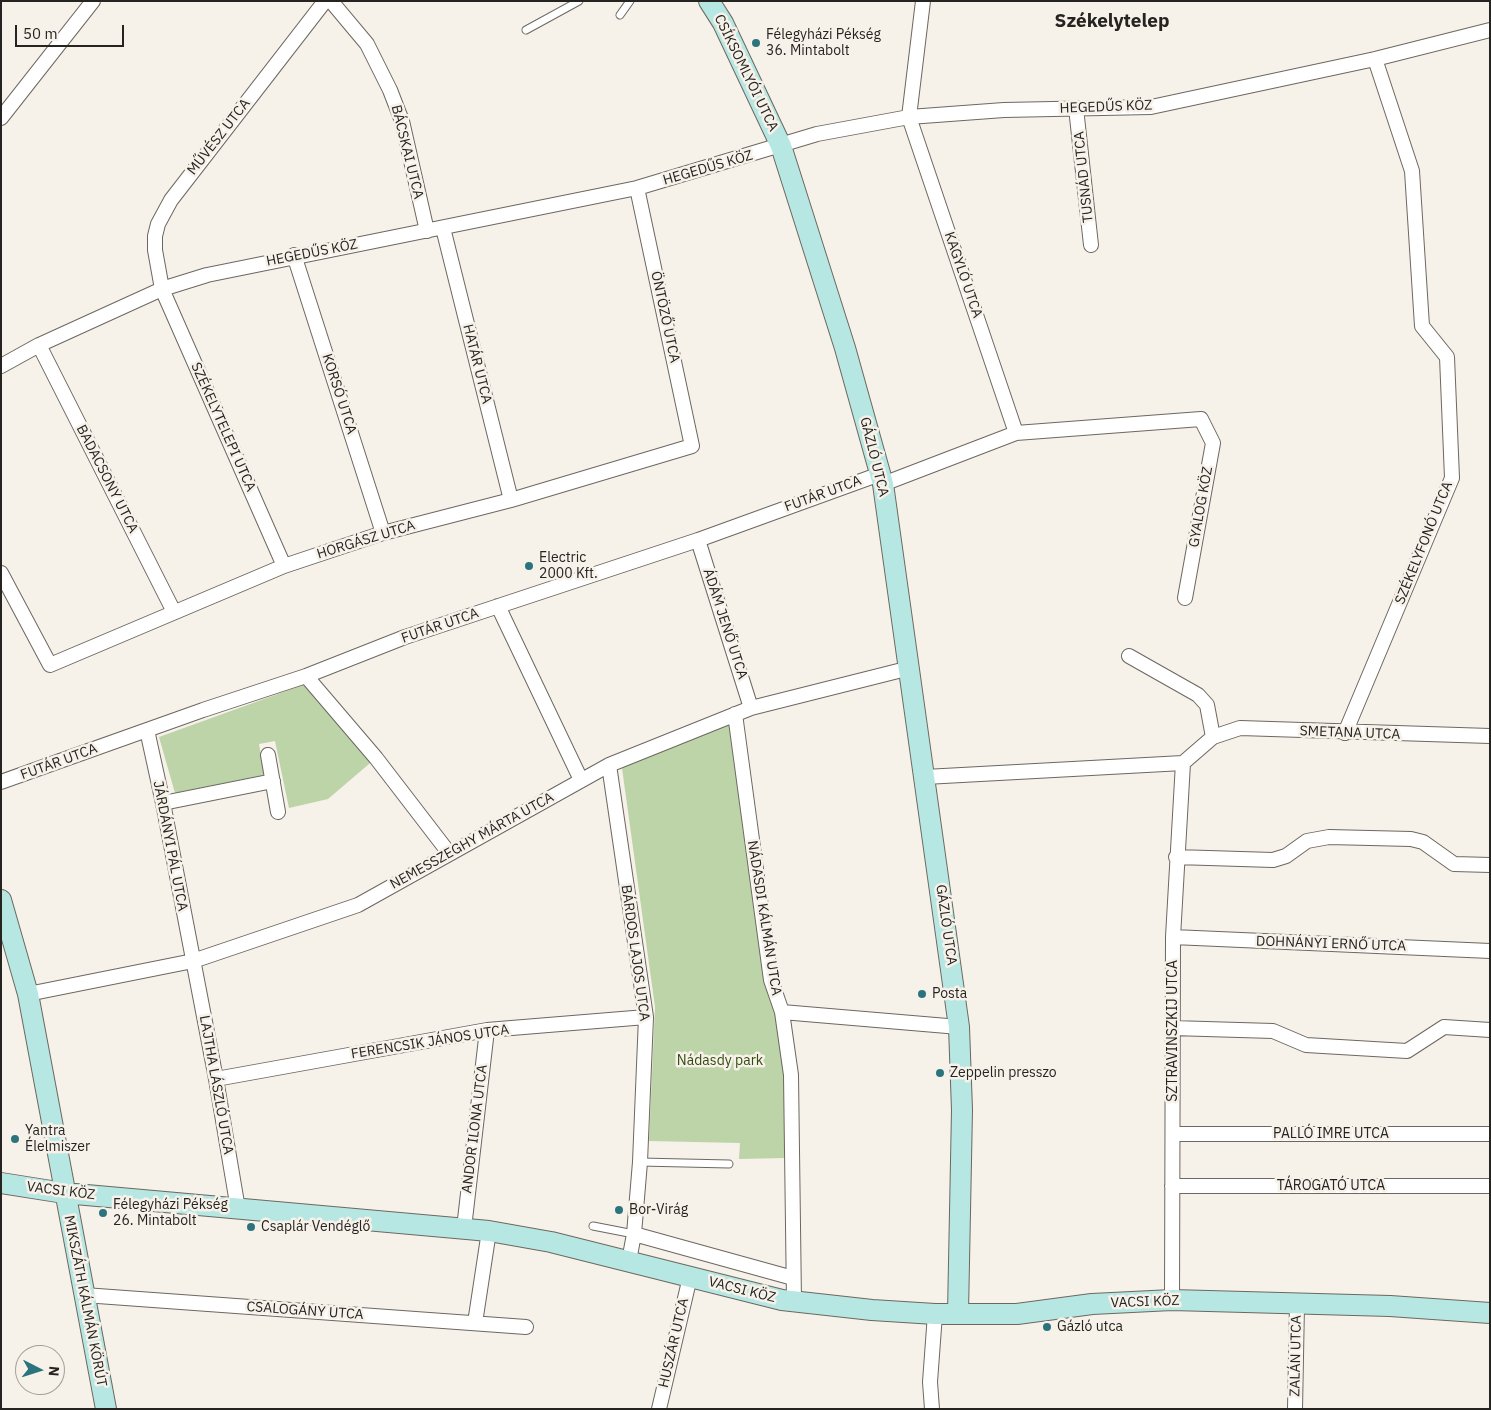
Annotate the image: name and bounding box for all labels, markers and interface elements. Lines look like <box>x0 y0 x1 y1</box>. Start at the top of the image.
district label: Székelytelep <box>1055 11 1169 33</box>
street label: CSÍKSOMLYÓI UTCA <box>710 12 782 134</box>
scale bar <box>18 15 126 47</box>
text: 50 m <box>23 24 58 43</box>
place label: Félegyházi Pékség 36. Mintabolt <box>766 27 881 59</box>
marker: Félegyházi Pékség 36. Mintabolt <box>750 37 762 49</box>
street label: MŰVÉSZ UTCA <box>184 96 254 178</box>
street label: HEGEDŰS KÖZ <box>1059 97 1153 117</box>
street label: BÁCSKAI UTCA <box>387 103 427 201</box>
street label: TUSNÁD UTCA <box>1071 130 1097 224</box>
street label: HEGEDŰS KÖZ <box>661 147 755 189</box>
street label: KAGYLÓ UTCA <box>940 230 986 320</box>
street label: HEGEDŰS KÖZ <box>265 236 359 270</box>
street label: ÖNTÖZŐ UTCA <box>647 270 683 364</box>
street label: HATÁR UTCA <box>459 323 495 405</box>
street label: KORSÓ UTCA <box>318 352 360 436</box>
street label: SZÉKELYTELEPI UTCA <box>187 360 259 494</box>
street label: GÁZLÓ UTCA <box>856 415 892 499</box>
street label: BADACSONY UTCA <box>72 422 142 536</box>
street label: GYALOG KÖZ <box>1186 465 1216 549</box>
street label: FUTÁR UTCA <box>782 472 864 516</box>
street label: SZÉKELYFONÓ UTCA <box>1392 479 1456 607</box>
street label: HORGÁSZ UTCA <box>315 517 417 563</box>
place label: Electric 2000 Kft. <box>539 550 598 582</box>
marker: Electric 2000 Kft. <box>523 560 535 572</box>
street label: ÁDÁM JENŐ UTCA <box>699 567 751 681</box>
street label: FUTÁR UTCA <box>399 605 481 647</box>
street label: SMETANA UTCA <box>1299 723 1401 743</box>
street label: FUTÁR UTCA <box>18 740 100 784</box>
street label: JÁRDÁNYI PÁL UTCA <box>149 779 191 913</box>
street label: NEMESSZEGHY MÁRTA UTCA <box>387 789 557 893</box>
street label: NÁDASDI KÁLMÁN UTCA <box>743 839 785 997</box>
street label: GÁZLÓ UTCA <box>932 883 960 967</box>
street label: BÁRDOS LAJOS UTCA <box>617 884 653 1022</box>
street label: DOHNÁNYI ERNŐ UTCA <box>1256 933 1406 955</box>
street label: SZTRAVINSZKIJ UTCA <box>1165 960 1181 1102</box>
place label: Posta <box>932 986 967 1002</box>
marker: Posta <box>916 988 928 1000</box>
street label: LAJTHA LÁSZLÓ UTCA <box>195 1014 237 1156</box>
street label: FERENCSIK JÁNOS UTCA <box>350 1021 510 1063</box>
park label: Nádasdy park <box>677 1053 763 1069</box>
street label: ANDOR ILONA UTCA <box>459 1064 491 1194</box>
place label: Zeppelin presszo <box>950 1065 1057 1081</box>
marker: Zeppelin presszo <box>934 1067 946 1079</box>
place label: Yantra Élelmiszer <box>25 1123 90 1156</box>
street label: PALLÓ IMRE UTCA <box>1273 1126 1389 1142</box>
marker: Yantra Élelmiszer <box>9 1133 21 1145</box>
street label: VACSI KÖZ <box>26 1178 96 1204</box>
street label: TÁROGATÓ UTCA <box>1277 1178 1385 1194</box>
place label: Félegyházi Pékség 26. Mintabolt <box>113 1197 228 1230</box>
place label: Bor-Virág <box>629 1202 688 1218</box>
marker: Bor-Virág <box>613 1204 625 1216</box>
marker: Félegyházi Pékség 26. Mintabolt <box>97 1207 109 1219</box>
street label: MIKSZÁTH KÁLMÁN KÖRÚT <box>60 1214 110 1388</box>
place label: Csaplár Vendéglő <box>261 1219 370 1235</box>
marker: Csaplár Vendéglő <box>245 1221 257 1233</box>
street label: VACSI KÖZ <box>707 1274 777 1306</box>
street label: VACSI KÖZ <box>1110 1292 1180 1312</box>
street label: HUSZÁR UTCA <box>655 1296 693 1390</box>
street label: CSALOGÁNY UTCA <box>246 1299 364 1323</box>
street label: ZALÁN UTCA <box>1287 1315 1305 1397</box>
place label: Gázló utca <box>1057 1319 1123 1335</box>
marker: Gázló utca <box>1041 1321 1053 1333</box>
north arrow <box>15 1345 65 1395</box>
text: N <box>45 1365 63 1377</box>

